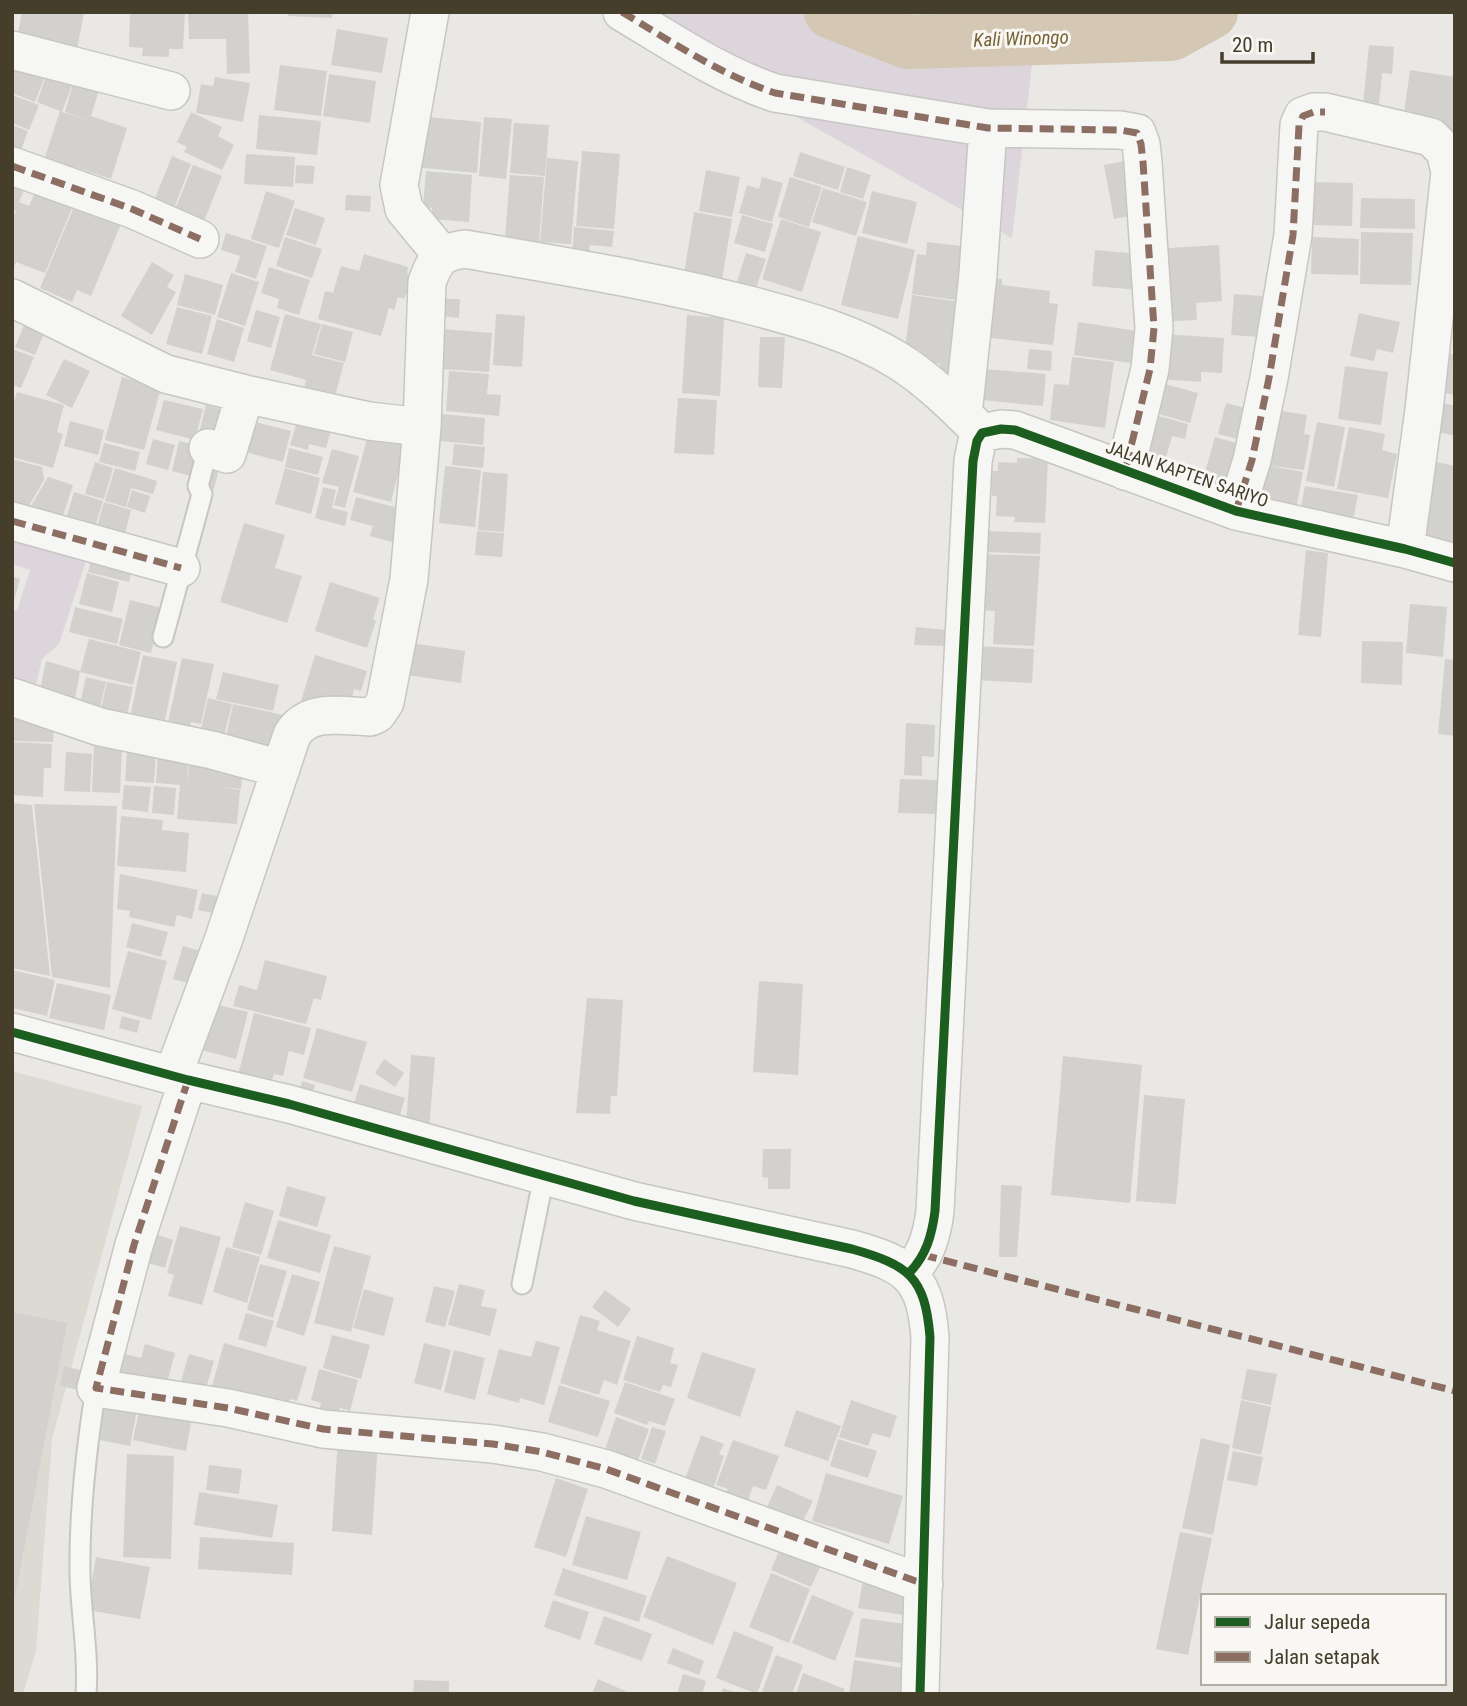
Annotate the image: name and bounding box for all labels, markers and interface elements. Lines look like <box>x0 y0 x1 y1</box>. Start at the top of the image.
scale bar <box>1222 21 1313 65</box>
water label: Kali Winongo <box>973 25 1069 52</box>
text: 20 m <box>1232 33 1273 57</box>
street label: JALAN KAPTEN SARIYO <box>1103 436 1271 511</box>
legend <box>1201 1594 1446 1685</box>
text: Jalur sepeda <box>1264 1610 1371 1634</box>
text: Jalan setapak <box>1264 1645 1380 1669</box>

